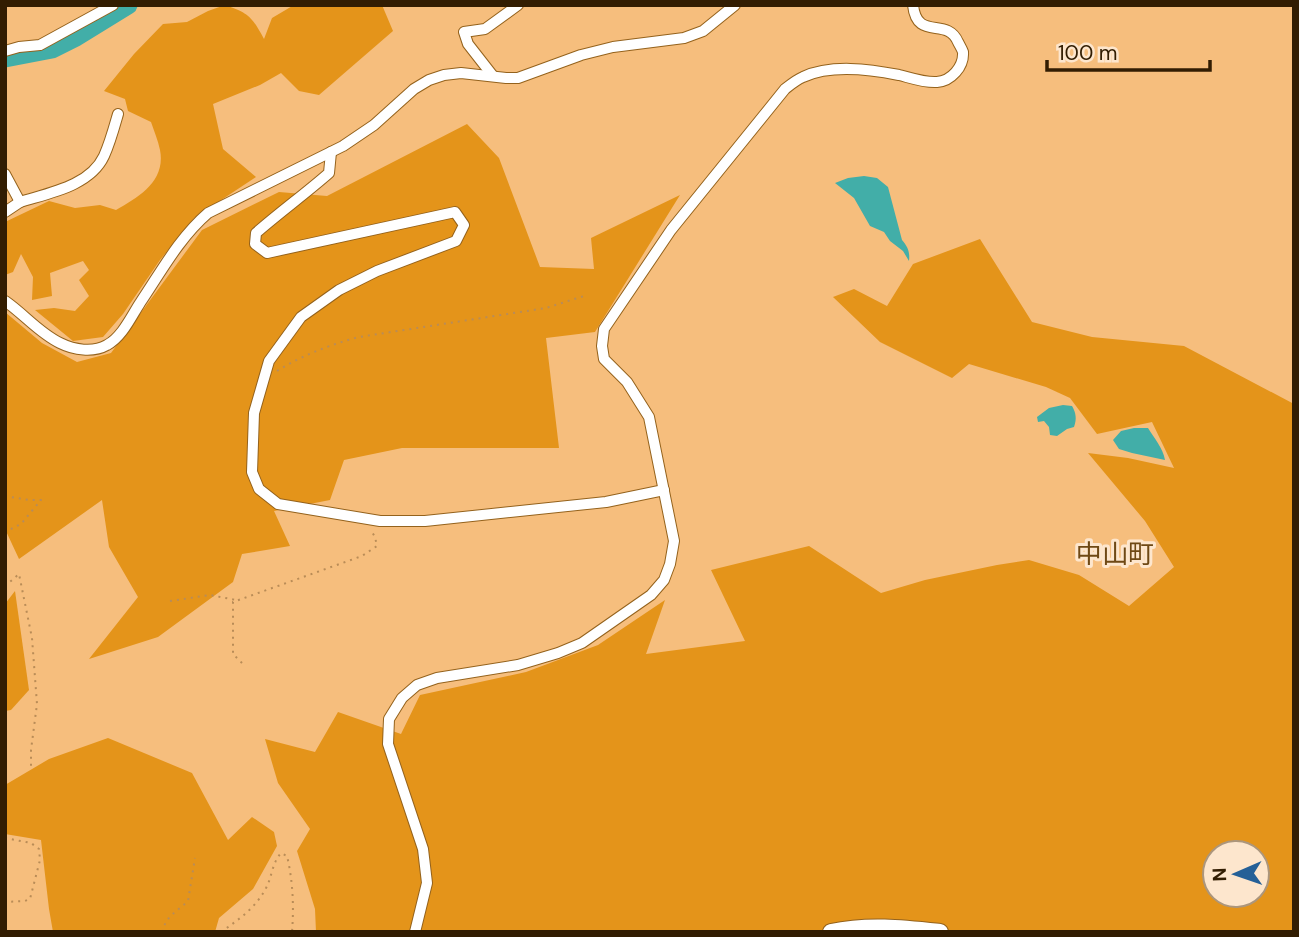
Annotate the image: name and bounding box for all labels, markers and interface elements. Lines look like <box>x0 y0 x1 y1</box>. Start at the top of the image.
scale bar <box>1047 28 1210 72</box>
text: 100 m <box>1058 39 1118 67</box>
district label: 中山町 <box>1076 537 1154 571</box>
north arrow <box>1201 839 1271 909</box>
text: N <box>1207 867 1232 882</box>

